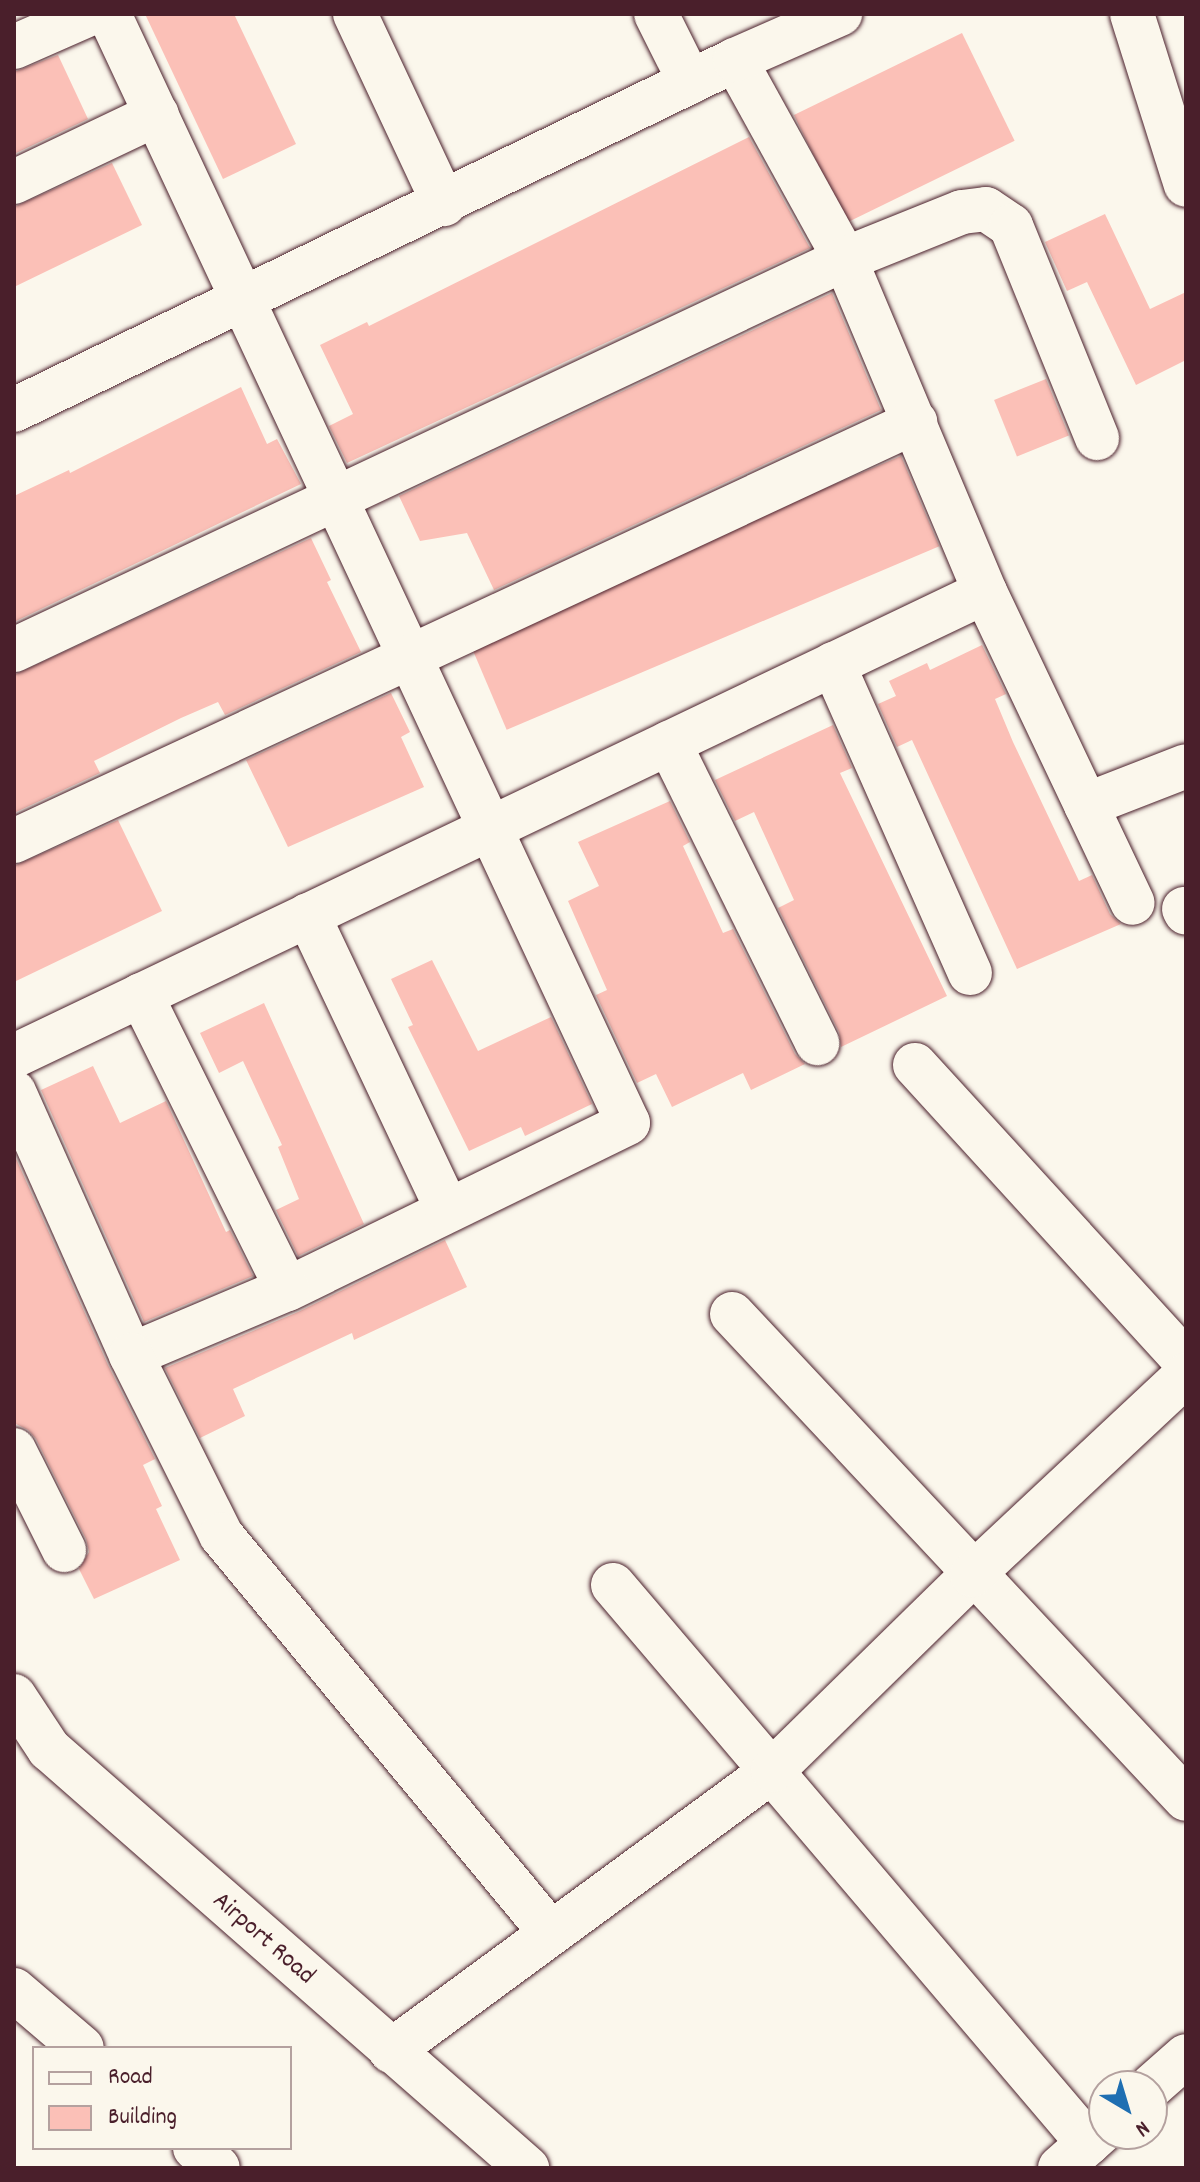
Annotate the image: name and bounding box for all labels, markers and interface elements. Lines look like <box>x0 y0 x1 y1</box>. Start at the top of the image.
street label: Airport Road <box>205 1886 321 1992</box>
legend <box>32 2046 292 2150</box>
text: Road <box>108 2061 153 2095</box>
north arrow <box>1088 2070 1168 2150</box>
text: Building <box>108 2101 177 2135</box>
text: N <box>1128 2112 1156 2143</box>

